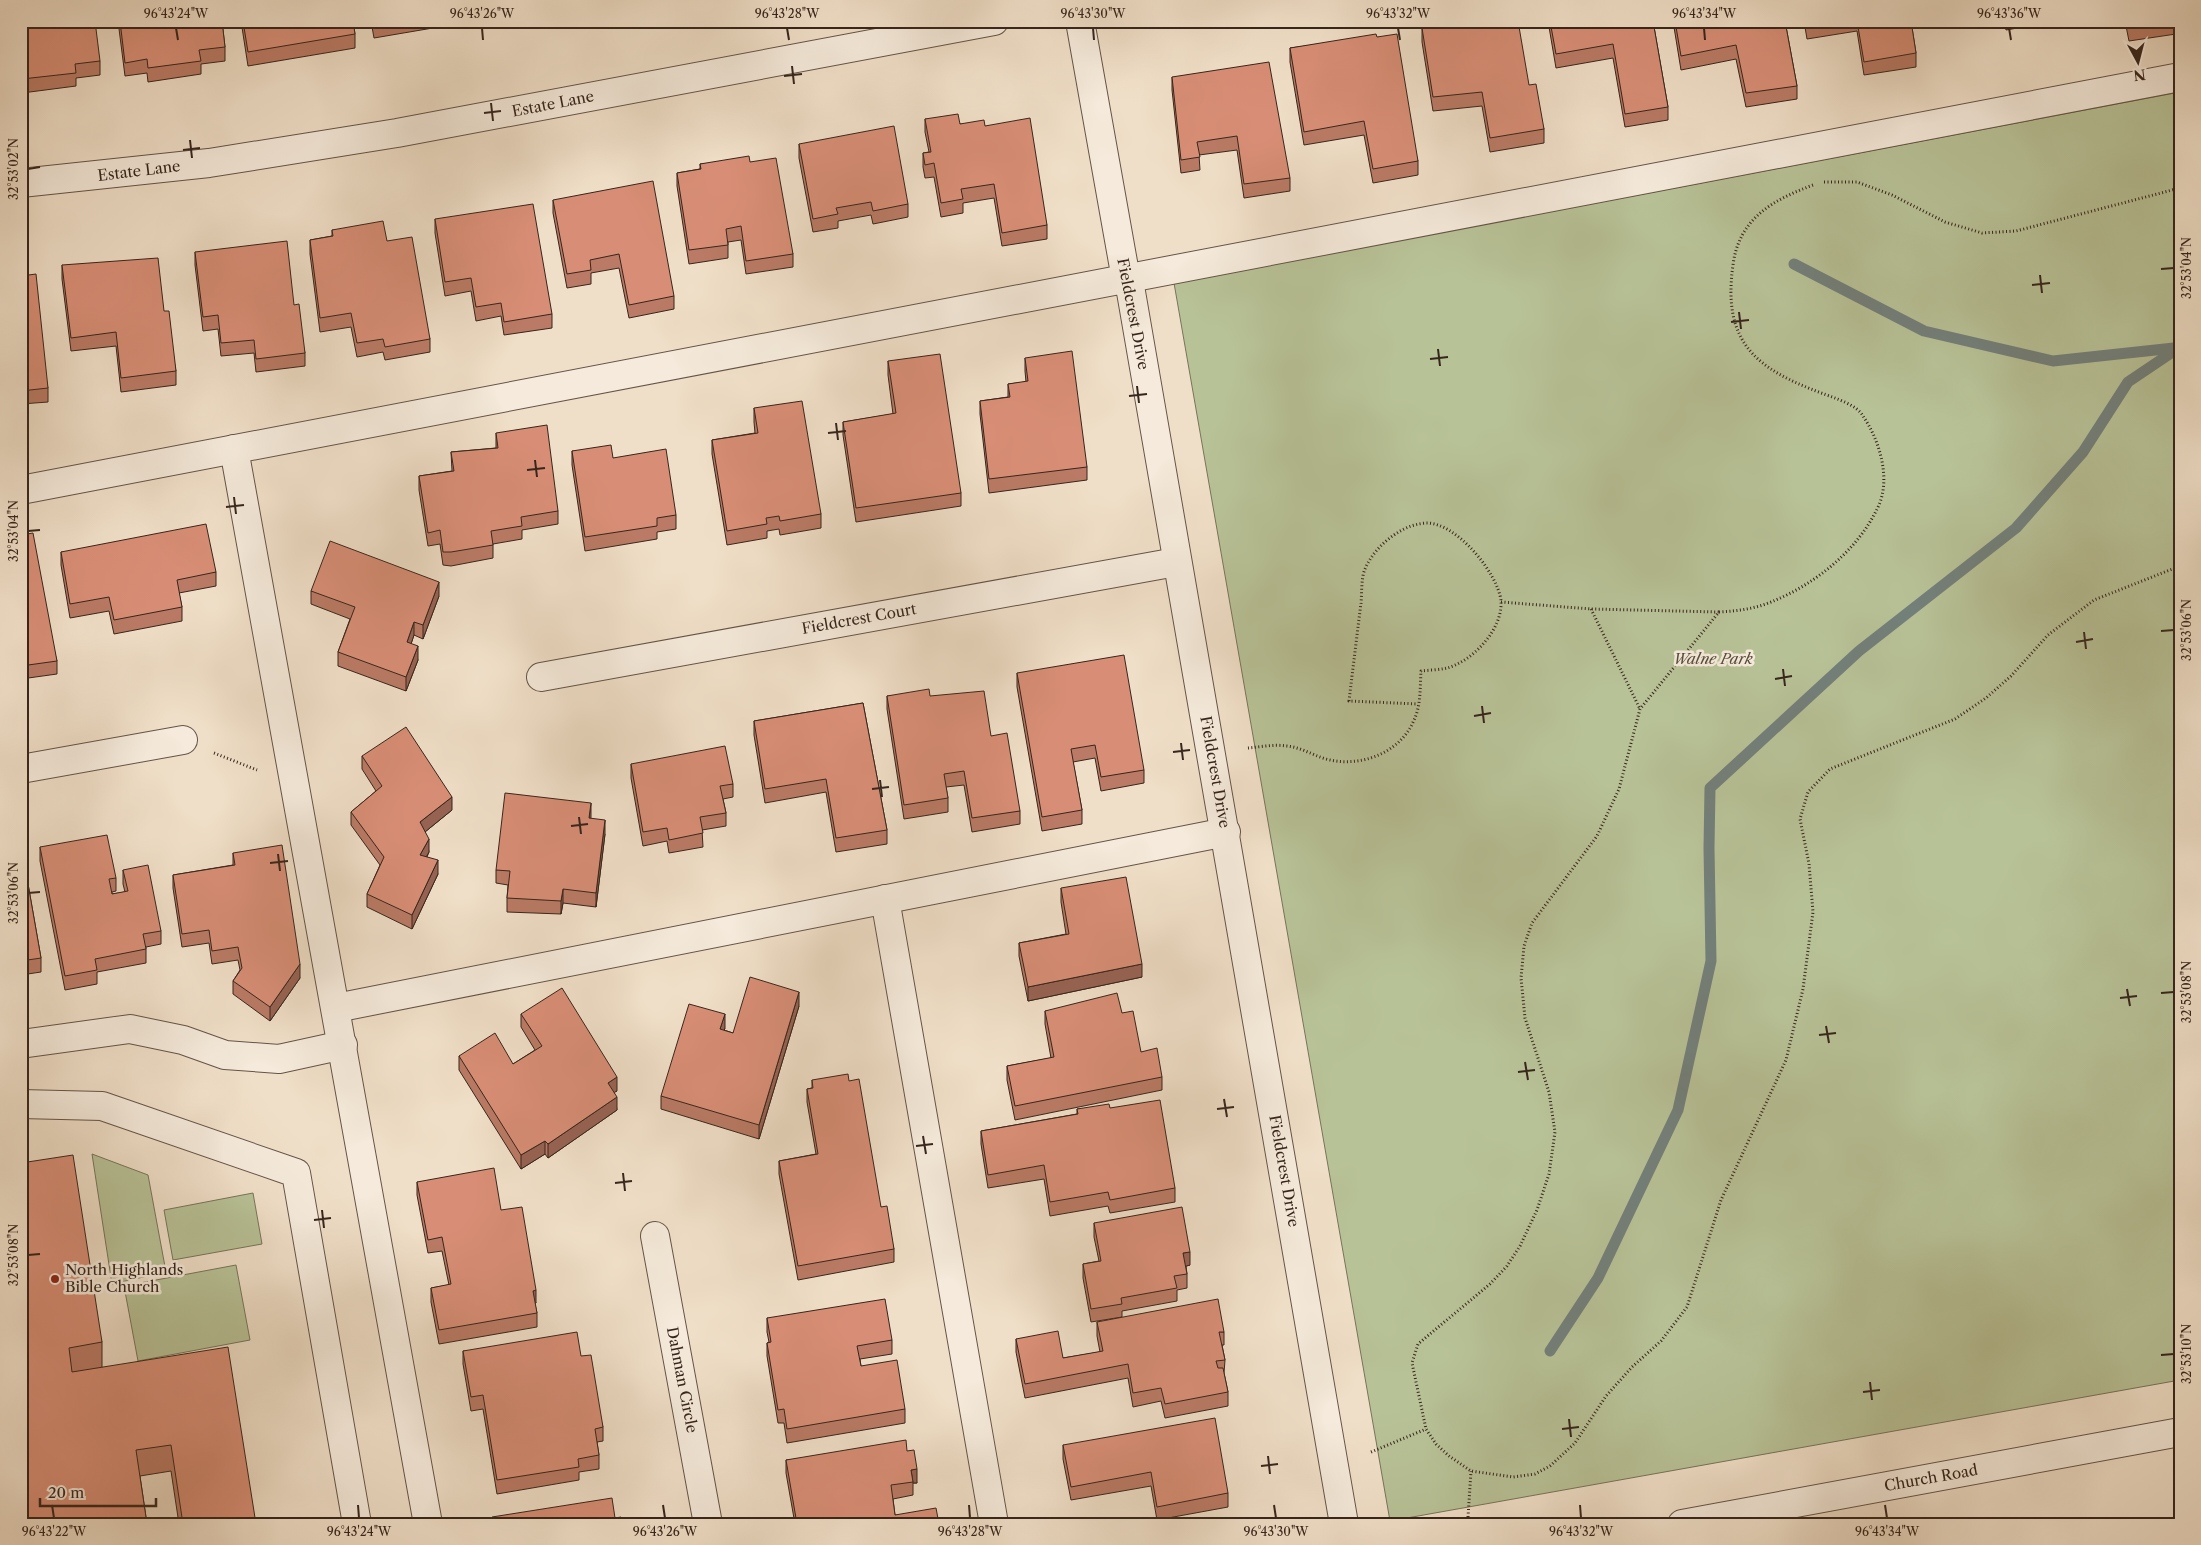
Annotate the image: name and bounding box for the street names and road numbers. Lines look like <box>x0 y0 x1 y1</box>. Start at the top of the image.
street label: Estate Lane <box>510 86 596 121</box>
street label: Estate Lane <box>96 156 181 185</box>
street label: Fieldcrest Drive <box>1113 256 1154 371</box>
street label: Fieldcrest Court <box>800 599 918 638</box>
street label: Fieldcrest Drive <box>1196 714 1235 829</box>
street label: Fieldcrest Drive <box>1265 1113 1304 1228</box>
street label: Dahman Circle <box>663 1325 702 1435</box>
street label: Church Road <box>1883 1460 1979 1495</box>

